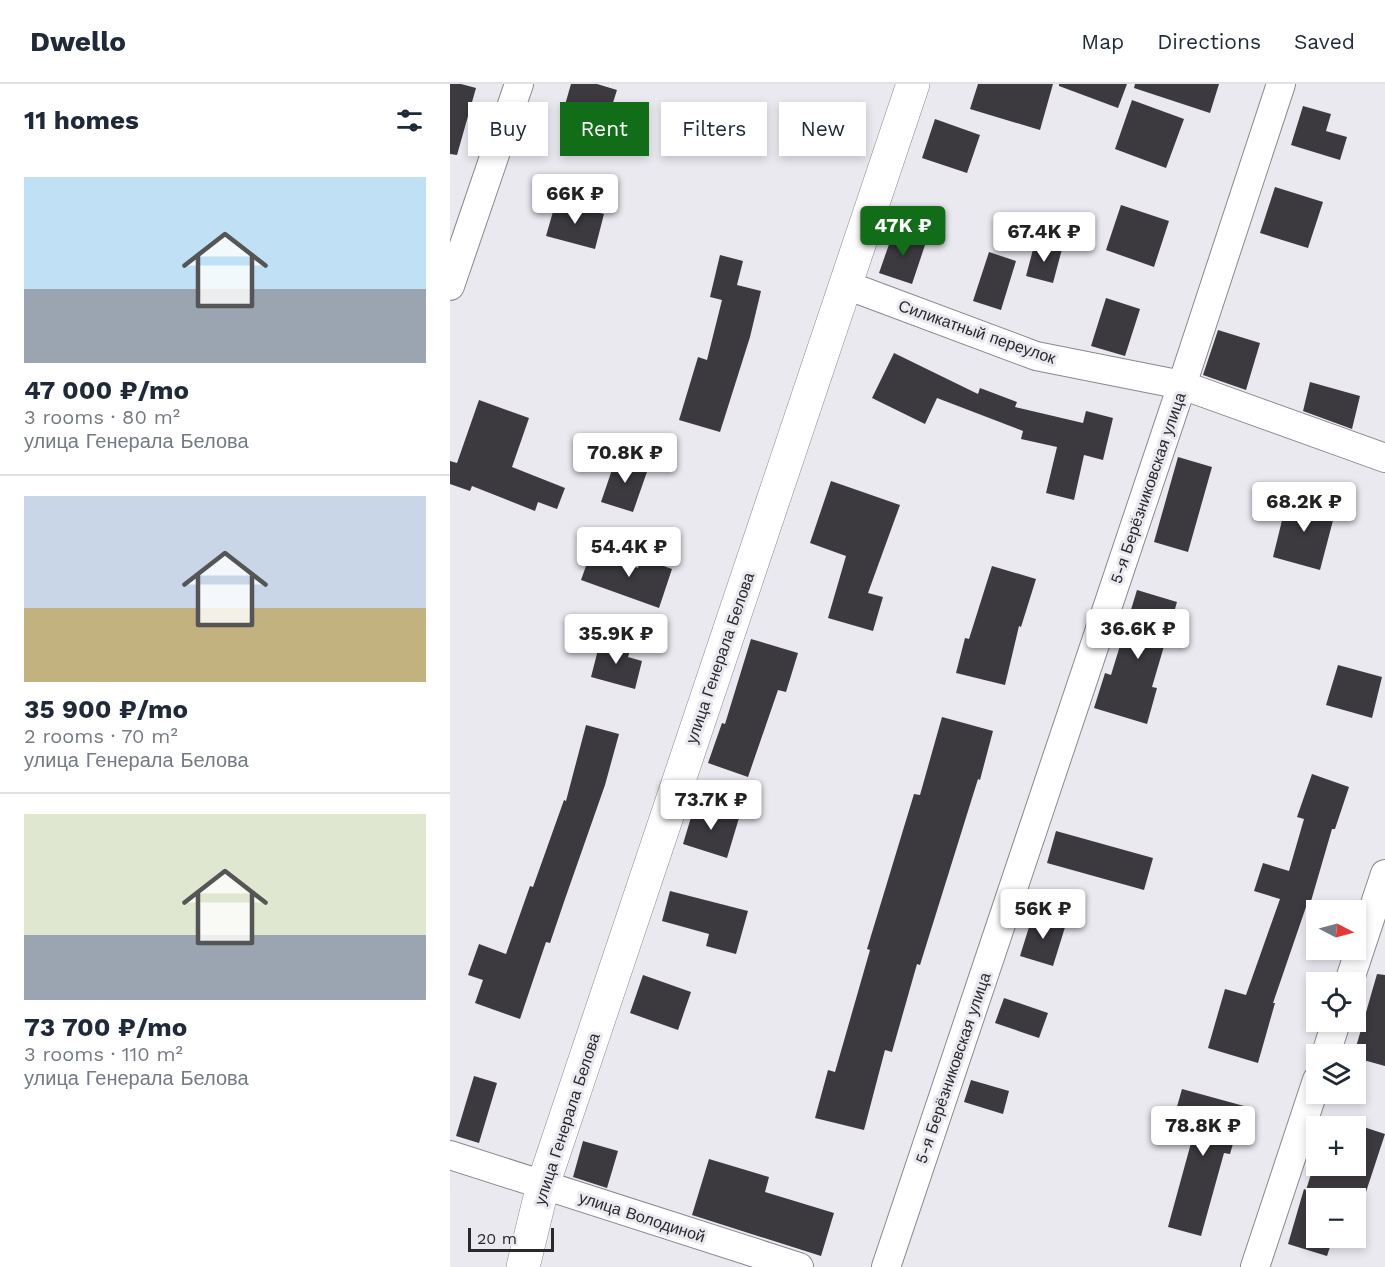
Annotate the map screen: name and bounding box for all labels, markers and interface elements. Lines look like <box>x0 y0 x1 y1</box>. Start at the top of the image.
text: Dwello <box>30 25 126 58</box>
text: Map <box>1081 29 1124 54</box>
text: Directions <box>1157 29 1261 54</box>
text: Saved <box>1294 29 1355 54</box>
chip: Buy <box>468 102 548 156</box>
chip: Rent <box>560 102 649 156</box>
chip: Filters <box>661 102 767 156</box>
chip: New <box>779 102 866 156</box>
icon: filters <box>393 104 426 137</box>
text: 11 homes <box>24 105 139 135</box>
pin: 66K ₽ <box>533 174 617 225</box>
text: 66K ₽ <box>546 181 604 205</box>
pin: 47K ₽ <box>861 206 945 257</box>
pin: 67.4K ₽ <box>989 212 1099 263</box>
text: 47K ₽ <box>874 213 932 237</box>
icon: home <box>171 216 279 324</box>
text: 67.4K ₽ <box>1007 219 1081 243</box>
street label: Силикатный переулок <box>896 296 1059 368</box>
text: 47 000 ₽/mo <box>24 375 189 405</box>
street label: 5-я Берёзниковская улица <box>1106 390 1190 586</box>
text: 3 rooms · 80 m² <box>24 405 180 429</box>
text: улица Генерала Белова <box>24 429 249 453</box>
pin: 70.8K ₽ <box>570 433 680 484</box>
text: 70.8K ₽ <box>587 440 663 464</box>
pin: 68.2K ₽ <box>1249 482 1359 533</box>
text: 68.2K ₽ <box>1266 489 1342 513</box>
pin: 54.4K ₽ <box>574 527 684 578</box>
text: 54.4K ₽ <box>591 534 667 558</box>
icon: home <box>171 535 279 643</box>
street label: улица Генерала Белова <box>682 570 758 746</box>
pin: 36.6K ₽ <box>1083 609 1193 660</box>
pin: 35.9K ₽ <box>561 614 671 665</box>
text: 36.6K ₽ <box>1100 616 1176 640</box>
text: 35.9K ₽ <box>579 621 653 645</box>
text: 35 900 ₽/mo <box>24 694 188 724</box>
text: 2 rooms · 70 m² <box>24 724 178 748</box>
text: улица Генерала Белова <box>24 748 249 772</box>
pin: 73.7K ₽ <box>656 780 766 831</box>
text: 73.7K ₽ <box>675 787 747 811</box>
icon: home <box>171 853 279 961</box>
pin: 56K ₽ <box>1001 889 1085 940</box>
text: 56K ₽ <box>1014 896 1072 920</box>
north arrow <box>1306 900 1366 960</box>
map controls <box>1306 900 1366 1248</box>
street label: 5-я Берёзниковская улица <box>911 970 995 1166</box>
button: locate <box>1306 972 1366 1032</box>
text: 73 700 ₽/mo <box>24 1012 187 1042</box>
street label: улица Генерала Белова <box>530 1031 604 1207</box>
text: 3 rooms · 110 m² <box>24 1042 183 1066</box>
button: layers <box>1306 1044 1366 1104</box>
text: улица Генерала Белова <box>24 1066 249 1090</box>
pin: 78.8K ₽ <box>1148 1106 1258 1157</box>
text: 78.8K ₽ <box>1165 1113 1241 1137</box>
button: + <box>1306 1116 1366 1176</box>
street label: улица Володиной <box>576 1188 708 1246</box>
button: − <box>1306 1188 1366 1248</box>
scale bar <box>468 1225 554 1252</box>
text: 20 m <box>477 1229 517 1248</box>

